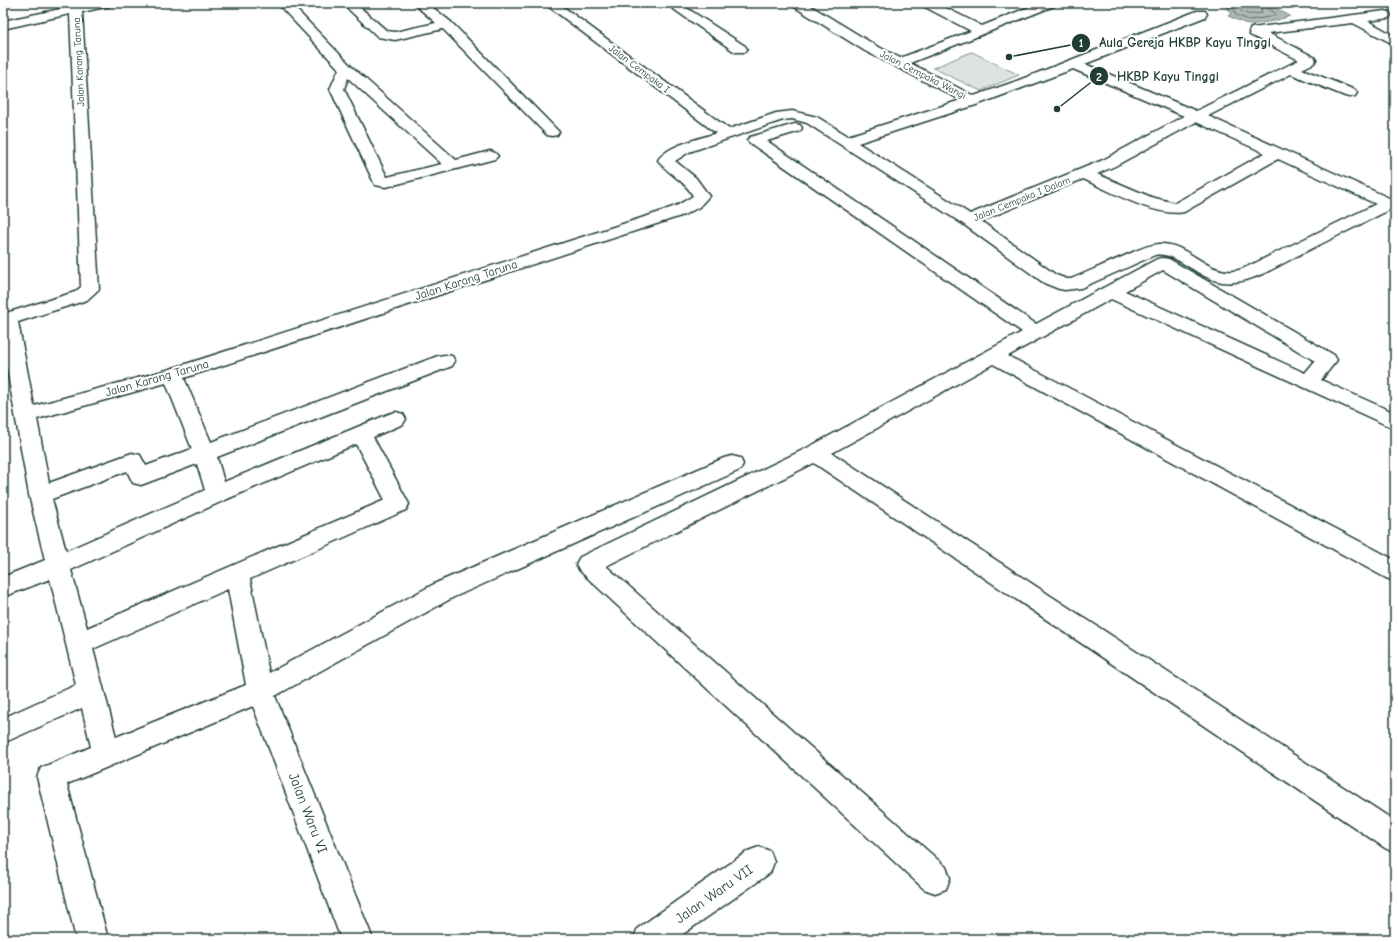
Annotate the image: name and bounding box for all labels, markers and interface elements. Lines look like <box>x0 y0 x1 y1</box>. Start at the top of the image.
street label: Jalan Karang Taruna <box>71 17 87 107</box>
callout: Aula Gereja HKBP Kayu Tinggi <box>1071 30 1279 55</box>
text: Aula Gereja HKBP Kayu Tinggi <box>1099 35 1271 50</box>
text: 1 <box>1079 36 1084 50</box>
street label: Jalan Cempaka I <box>606 42 672 96</box>
street label: Jalan Cempaka Wangi <box>878 48 968 102</box>
callout: HKBP Kayu Tinggi <box>1089 64 1227 89</box>
text: HKBP Kayu Tinggi <box>1117 69 1219 84</box>
text: 2 <box>1096 70 1102 84</box>
street label: Jalan Cempaka I Dalam <box>972 174 1072 224</box>
street label: Jalan Karang Taruna <box>413 257 519 303</box>
street label: Jalan Karang Taruna <box>104 357 210 399</box>
street label: Jalan Waru VI <box>285 770 331 856</box>
street label: Jalan Waru VII <box>672 861 756 927</box>

